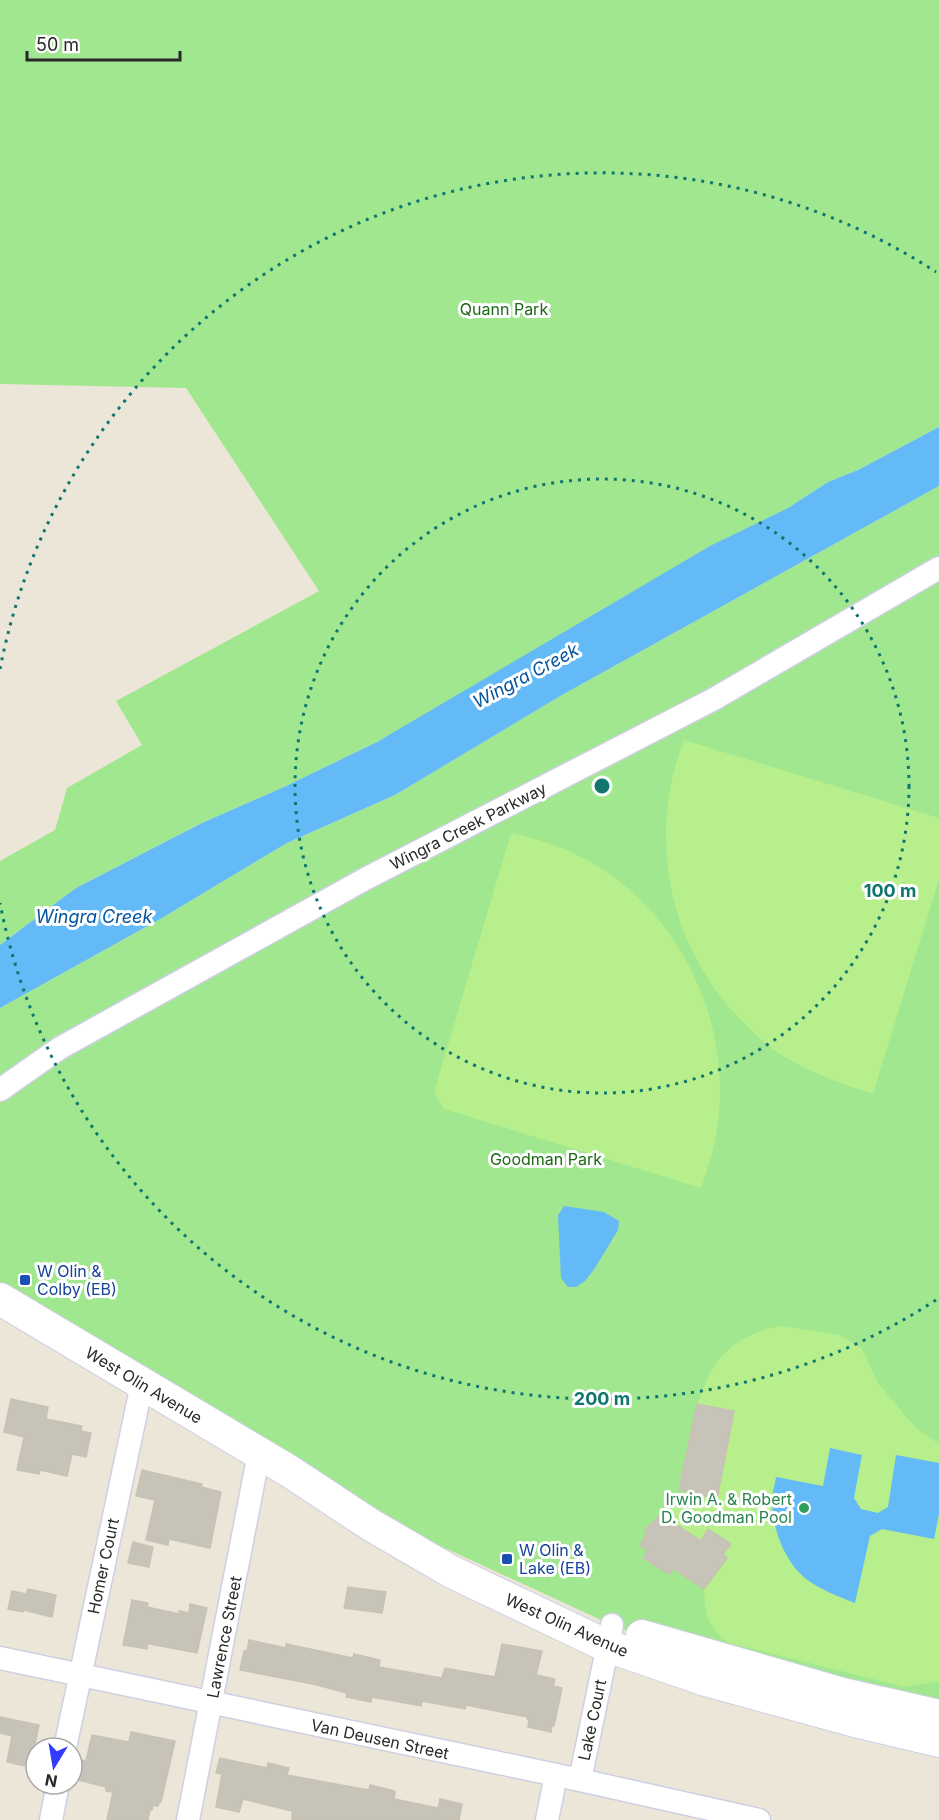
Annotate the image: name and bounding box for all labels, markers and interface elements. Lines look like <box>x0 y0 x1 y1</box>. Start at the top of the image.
scale bar <box>27 24 180 62</box>
text: 50 m <box>36 34 79 55</box>
park label: Quann Park <box>460 299 548 319</box>
water label: Wingra Creek <box>469 638 583 712</box>
centre of rings <box>592 776 612 796</box>
street label: Wingra Creek Parkway <box>386 778 550 874</box>
text: 100 m <box>864 880 916 901</box>
water label: Wingra Creek <box>36 906 153 927</box>
park label: Goodman Park <box>490 1149 602 1169</box>
place label: W Olin & Colby (EB) <box>37 1261 117 1299</box>
marker: W Olin & Colby (EB) <box>18 1273 32 1287</box>
street label: West Olin Avenue <box>82 1342 206 1428</box>
text: 200 m <box>574 1388 630 1409</box>
place label: Irwin A. & Robert D. Goodman Pool <box>661 1489 792 1527</box>
marker: Irwin A. & Robert D. Goodman Pool <box>797 1501 811 1515</box>
street label: Homer Court <box>83 1516 123 1616</box>
place label: W Olin & Lake (EB) <box>519 1540 591 1578</box>
marker: W Olin & Lake (EB) <box>500 1552 514 1566</box>
street label: Lawrence Street <box>202 1574 246 1700</box>
street label: West Olin Avenue <box>502 1589 632 1661</box>
street label: Lake Court <box>574 1678 610 1762</box>
street label: Van Deusen Street <box>309 1715 451 1763</box>
north arrow <box>24 1736 84 1796</box>
text: N <box>43 1770 59 1792</box>

